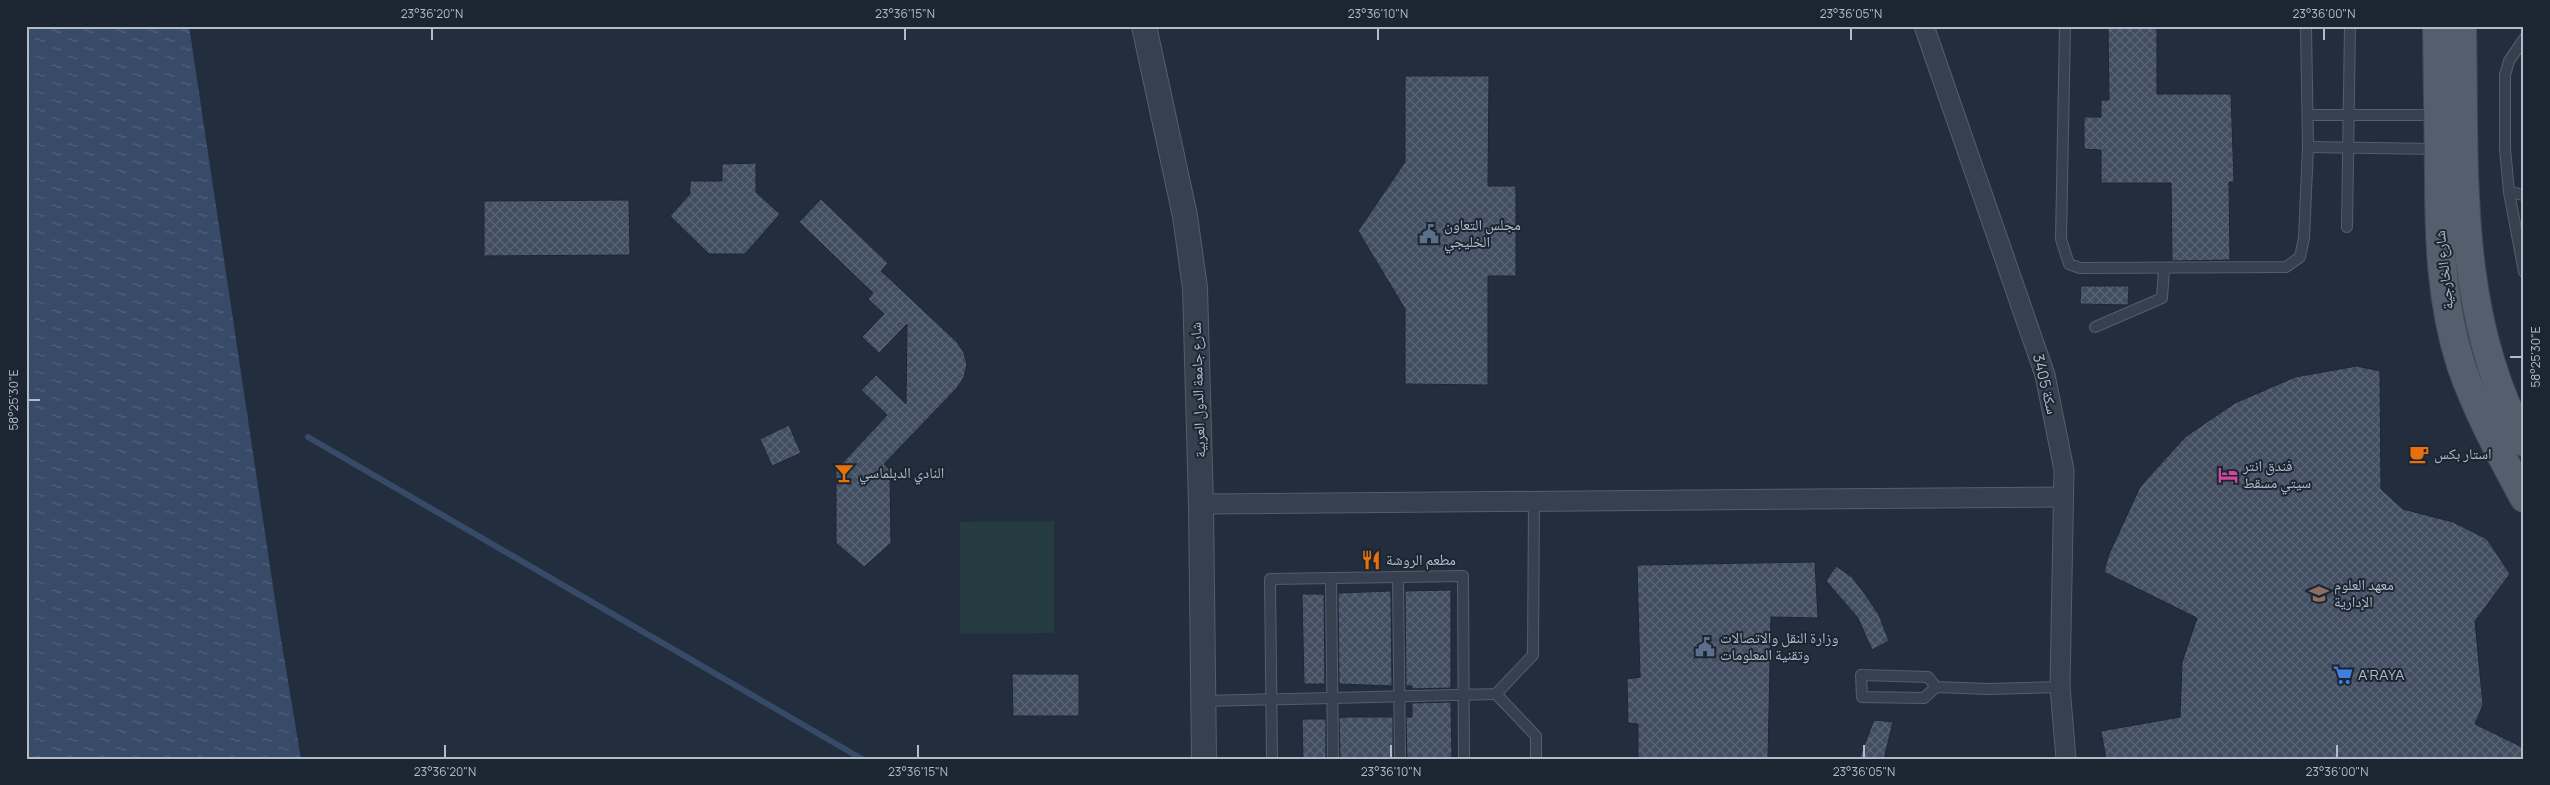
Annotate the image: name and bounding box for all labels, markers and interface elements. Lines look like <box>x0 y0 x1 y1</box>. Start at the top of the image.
text: 23°36'20"N <box>401 5 463 22</box>
text: 23°36'15"N <box>875 5 935 22</box>
text: 23°36'10"N <box>1348 5 1408 22</box>
text: 23°36'05"N <box>1820 5 1882 22</box>
text: 23°36'00"N <box>2292 5 2356 22</box>
place label: مجلس التعاون الخليجي <box>1444 214 1521 254</box>
public building icon: مجلس التعاون الخليجي <box>1418 223 1440 245</box>
street label: شارع الخارجية <box>2429 229 2458 311</box>
street label: شارع جامعة الدول العربية <box>1185 322 1210 458</box>
text: 58°25'30"E <box>2527 326 2544 388</box>
street label: سكة 3405 <box>2028 352 2063 416</box>
text: 58°25'30"E <box>5 369 22 431</box>
cafe icon: استار بكس <box>2408 443 2430 465</box>
place label: استار بكس <box>2434 443 2492 464</box>
place label: فندق انتر سيتي مسقط <box>2242 455 2311 495</box>
bar icon: النادي الدبلماسي <box>833 462 855 484</box>
place label: النادي الدبلماسي <box>859 462 944 485</box>
hotel icon: فندق انتر سيتي مسقط <box>2217 464 2239 486</box>
restaurant icon: مطعم الروشة <box>1360 549 1382 571</box>
place label: مطعم الروشة <box>1386 549 1456 570</box>
place label: معهد العلوم الإدارية <box>2334 574 2394 612</box>
school or university icon: معهد العلوم الإدارية <box>2308 583 2330 605</box>
place label: وزارة النقل والاتصالات وتقنية المعلومات <box>1720 627 1838 665</box>
public building icon: وزارة النقل والاتصالات وتقنية المعلومات <box>1694 636 1716 658</box>
supermarket icon: A’RAYA <box>2332 664 2354 686</box>
place label: A’RAYA <box>2358 664 2405 685</box>
text: 23°36'20"N <box>414 763 476 780</box>
text: 23°36'15"N <box>888 763 948 780</box>
text: 23°36'10"N <box>1361 763 1421 780</box>
text: 23°36'05"N <box>1833 763 1895 780</box>
text: 23°36'00"N <box>2305 763 2369 780</box>

